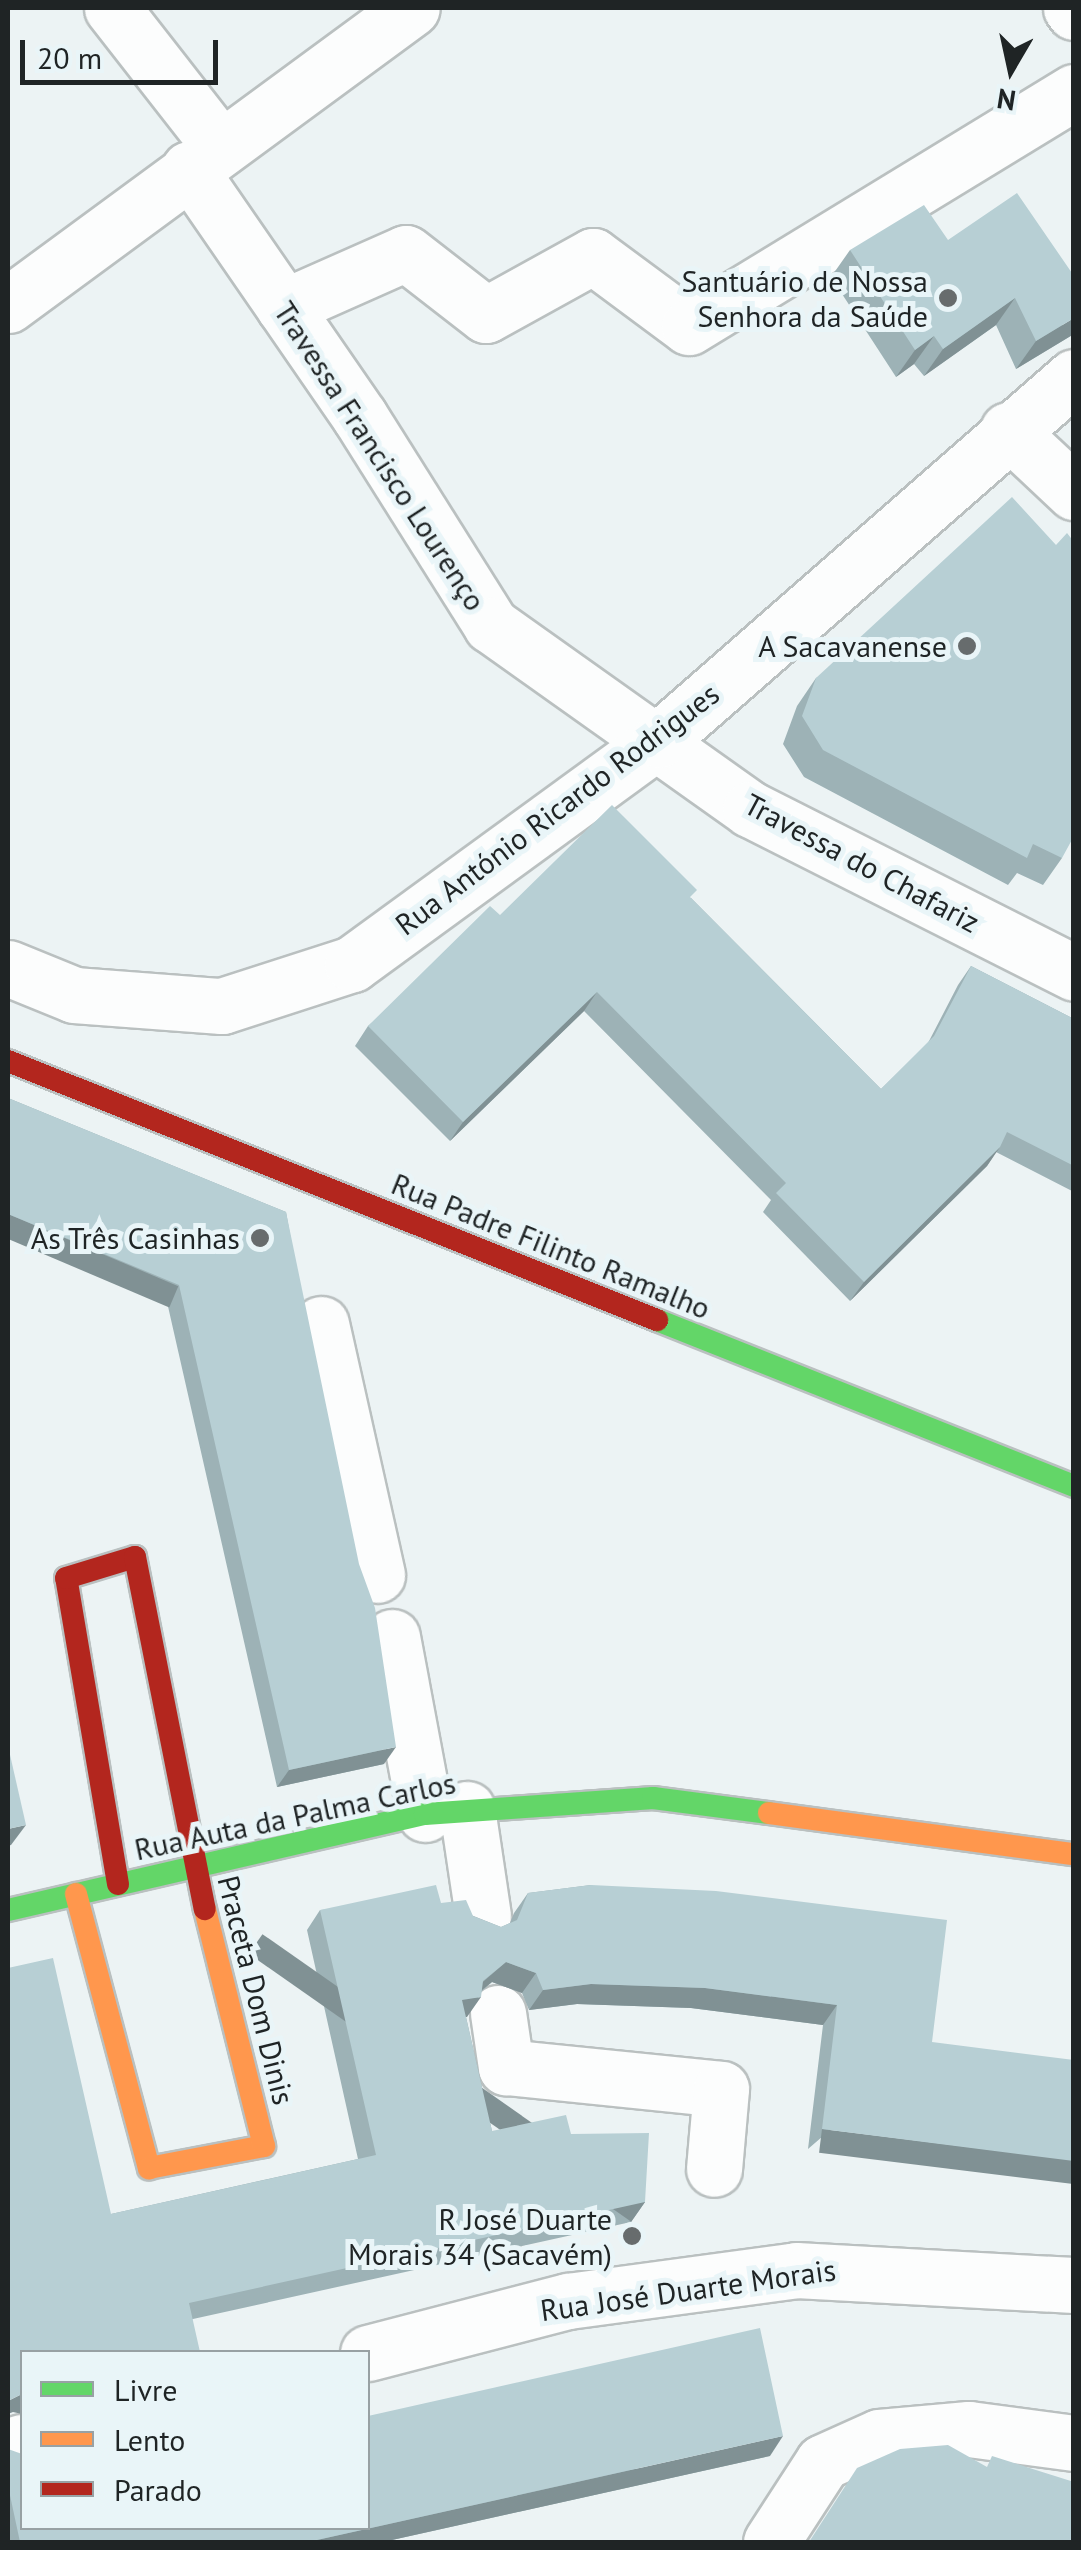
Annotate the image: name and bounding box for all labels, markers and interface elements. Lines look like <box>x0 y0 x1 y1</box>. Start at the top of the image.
scale bar <box>25 20 222 82</box>
north arrow <box>961 20 1061 120</box>
text: 20 m <box>37 38 102 77</box>
text: N <box>994 80 1018 120</box>
place label: Santuário de Nossa Senhora da Saúde <box>681 263 928 334</box>
marker: Santuário de Nossa Senhora da Saúde <box>937 287 959 309</box>
street label: Travessa Francisco Lourenço <box>267 295 493 617</box>
place label: A Sacavanense <box>757 628 947 664</box>
marker: A Sacavanense <box>956 635 978 657</box>
street label: Rua António Ricardo Rodrigues <box>388 675 726 943</box>
street label: Travessa do Chafariz <box>738 786 986 940</box>
street label: Rua Padre Filinto Ramalho <box>386 1166 716 1326</box>
place label: As Três Casinhas <box>30 1220 240 1256</box>
marker: As Três Casinhas <box>249 1227 271 1249</box>
street label: Rua Auta da Palma Carlos <box>131 1764 459 1868</box>
street label: Praceta Dom Dinis <box>210 1872 302 2108</box>
place label: R José Duarte Morais 34 (Sacavém) <box>348 2201 612 2272</box>
marker: R José Duarte Morais 34 (Sacavém) <box>621 2225 643 2247</box>
street label: Rua José Duarte Morais <box>538 2251 838 2329</box>
legend <box>20 2350 370 2530</box>
text: Livre <box>114 2370 177 2409</box>
text: Lento <box>114 2420 185 2459</box>
text: Parado <box>114 2470 202 2509</box>

